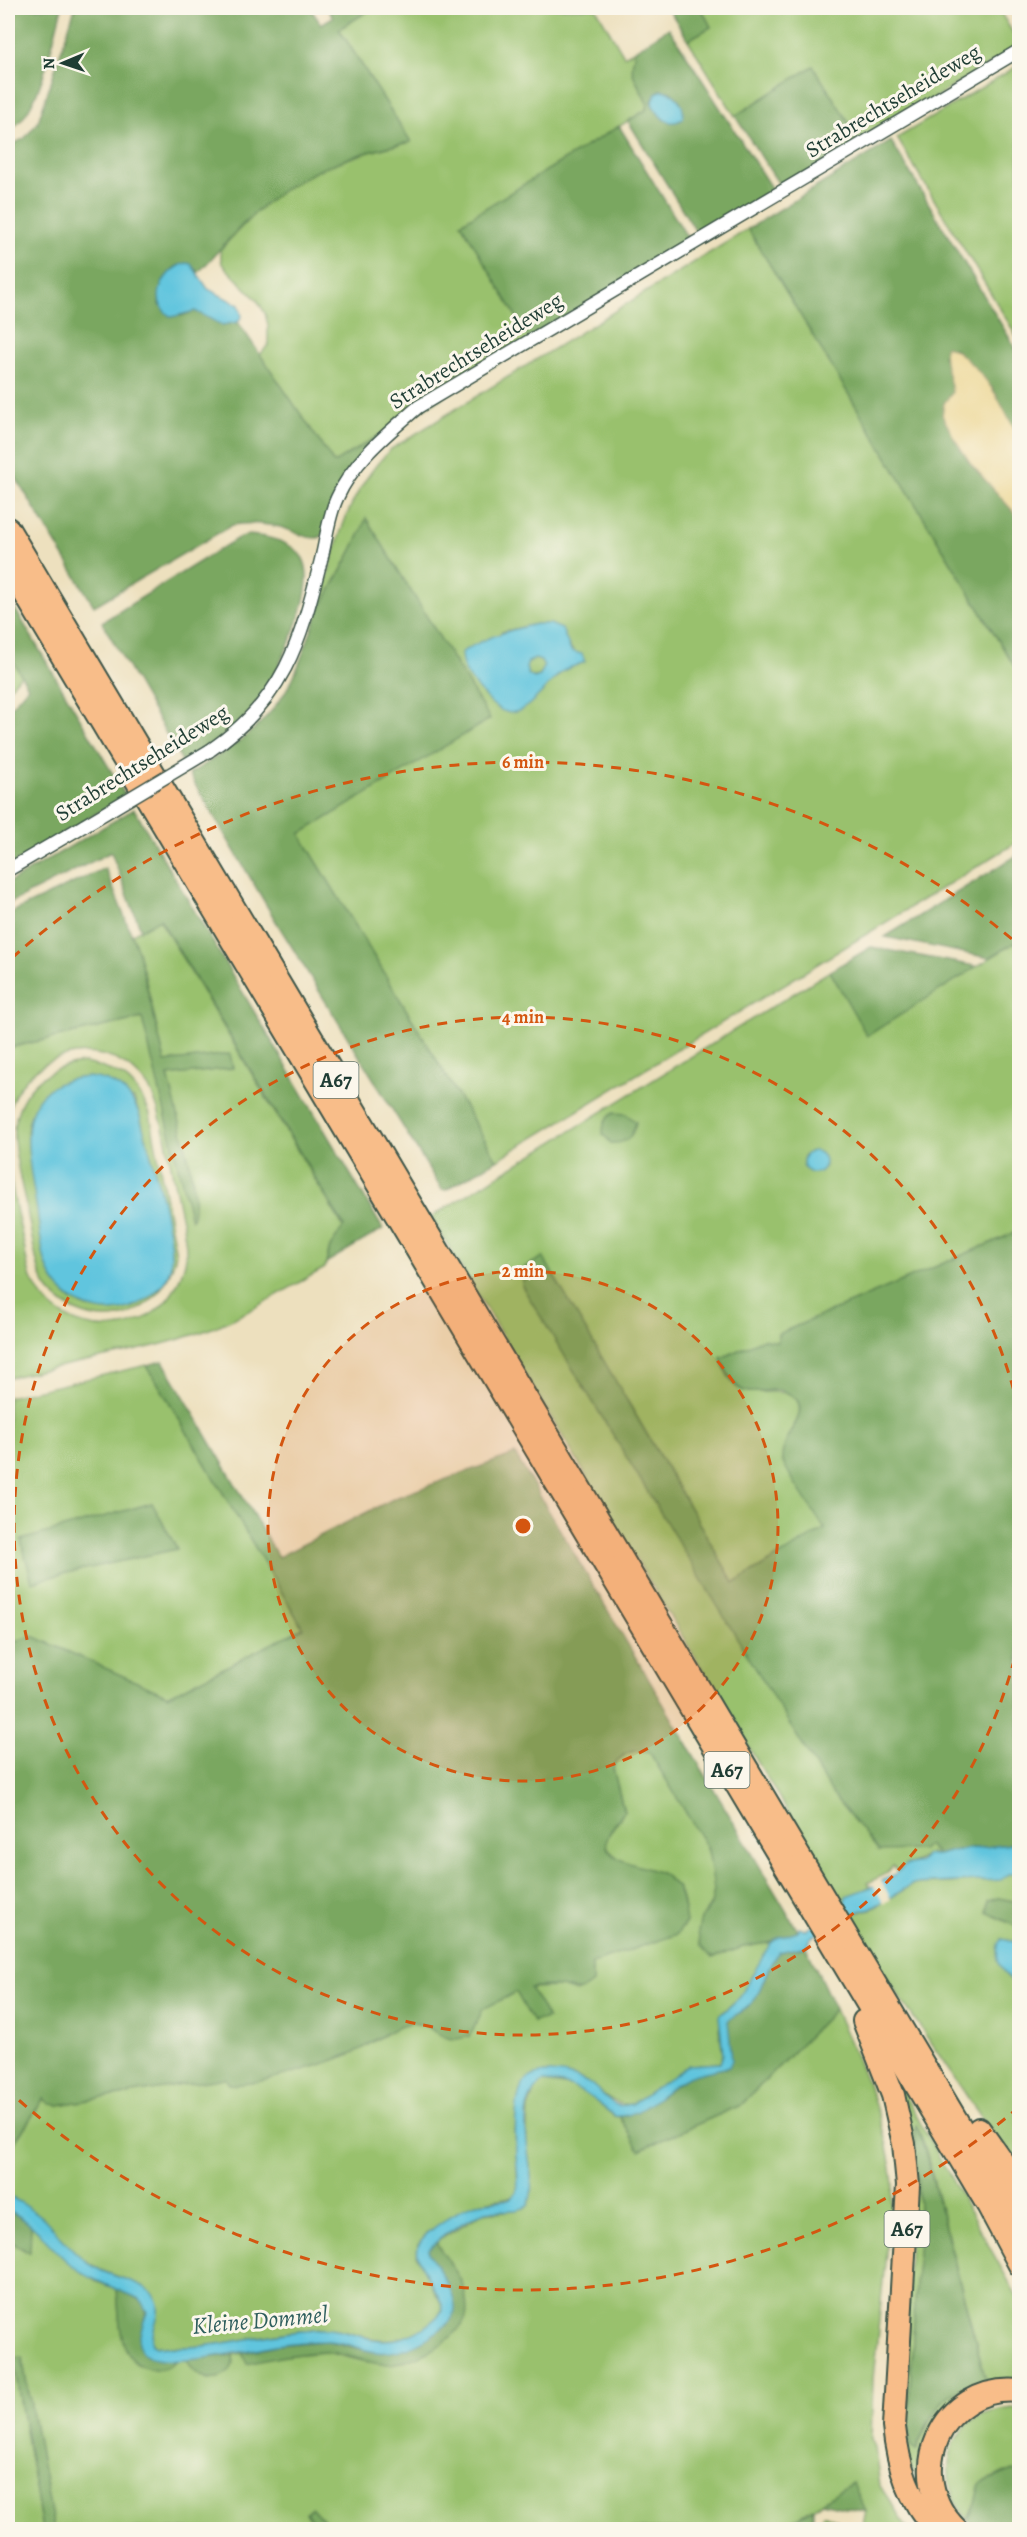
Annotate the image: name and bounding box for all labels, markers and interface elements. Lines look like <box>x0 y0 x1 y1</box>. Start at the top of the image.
north arrow <box>33 33 93 93</box>
street label: Strabrechtseheideweg <box>800 37 986 165</box>
text: N <box>38 57 60 70</box>
street label: Strabrechtseheideweg <box>384 286 568 416</box>
street label: Strabrechtseheideweg <box>50 698 234 828</box>
text: 6 min <box>502 750 544 774</box>
text: 4 min <box>502 1005 544 1029</box>
road number: A67 <box>314 1062 358 1098</box>
text: 2 min <box>502 1259 544 1283</box>
centre of rings <box>513 1516 533 1536</box>
road number: A67 <box>704 1752 750 1788</box>
road number: A67 <box>884 2211 930 2247</box>
water label: Kleine Dommel <box>191 2298 329 2342</box>

